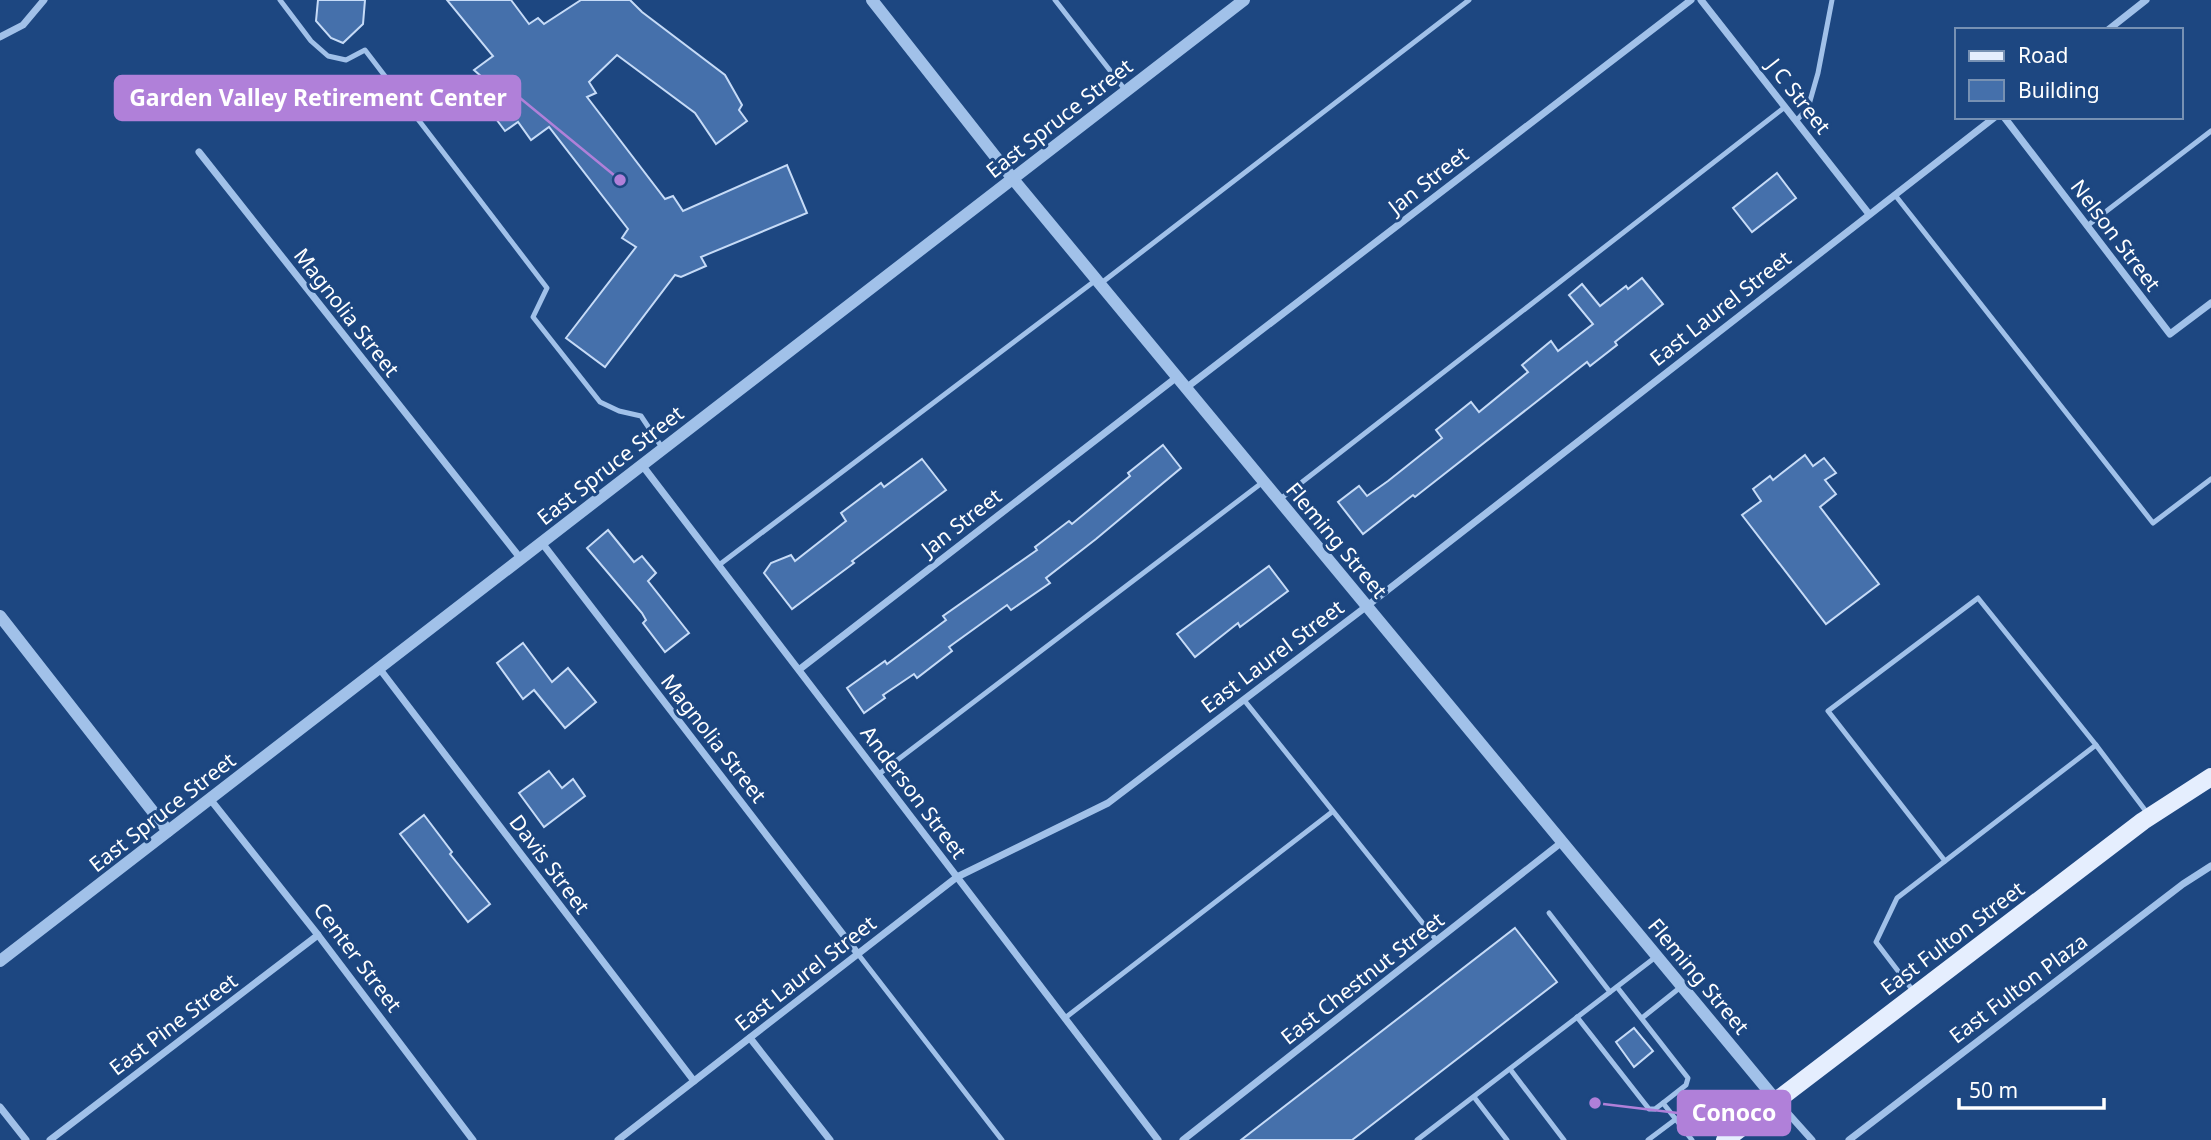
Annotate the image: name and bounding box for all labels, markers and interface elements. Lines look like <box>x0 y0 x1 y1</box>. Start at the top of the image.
legend <box>1955 28 2183 119</box>
text: Road <box>2018 41 2068 69</box>
street label: J C Street <box>1759 51 1838 140</box>
street label: East Spruce Street <box>980 52 1138 184</box>
callout: Garden Valley Retirement Center <box>115 76 520 120</box>
text: Building <box>2018 76 2100 104</box>
text: Garden Valley Retirement Center <box>129 81 507 113</box>
street label: Jan Street <box>1381 140 1474 221</box>
street label: Nelson Street <box>2065 173 2167 297</box>
street label: Magnolia Street <box>288 242 406 382</box>
street label: East Laurel Street <box>1644 244 1797 372</box>
street label: East Spruce Street <box>531 399 689 531</box>
street label: Fleming Street <box>1280 476 1394 604</box>
street label: Jan Street <box>914 482 1007 563</box>
street label: East Laurel Street <box>1195 593 1349 719</box>
street label: Magnolia Street <box>655 668 773 808</box>
street label: Anderson Street <box>855 720 973 865</box>
street label: East Spruce Street <box>83 746 241 878</box>
street label: Davis Street <box>504 809 597 920</box>
street label: East Fulton Street <box>1874 874 2030 1001</box>
street label: Center Street <box>308 897 409 1018</box>
street label: East Chestnut Street <box>1275 905 1450 1051</box>
street label: East Laurel Street <box>729 909 882 1037</box>
street label: Fleming Street <box>1642 912 1756 1040</box>
street label: East Fulton Plaza <box>1943 927 2093 1049</box>
street label: East Pine Street <box>103 966 243 1081</box>
scale bar <box>1959 1066 2104 1110</box>
text: 50 m <box>1969 1076 2018 1104</box>
callout: Conoco <box>1678 1091 1790 1135</box>
text: Conoco <box>1692 1096 1776 1128</box>

